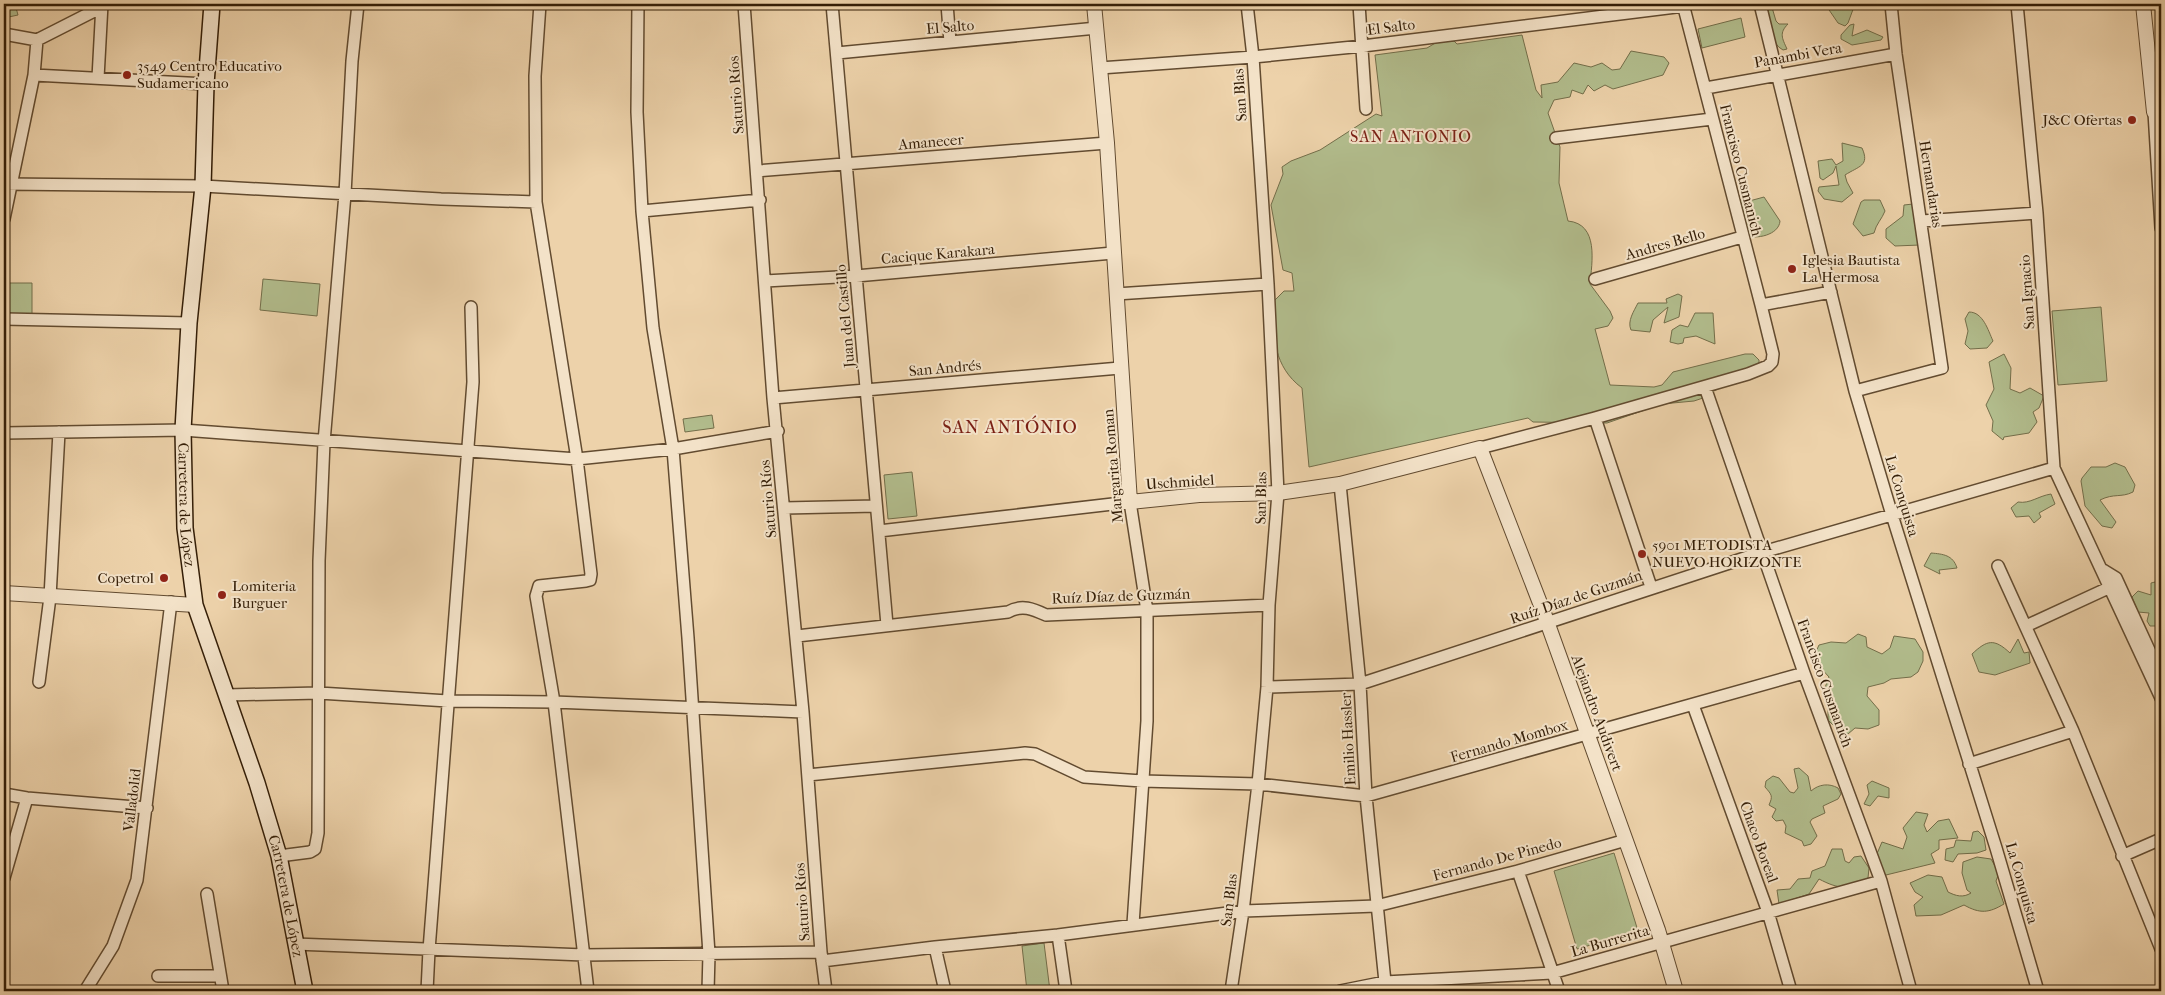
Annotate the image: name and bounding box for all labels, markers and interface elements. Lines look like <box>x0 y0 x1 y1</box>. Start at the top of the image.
street label: El Salto <box>1366 15 1416 39</box>
street label: El Salto <box>925 16 975 38</box>
street label: Panambi Vera <box>1753 38 1844 72</box>
street label: Saturio Ríos <box>724 55 748 135</box>
place label: 3549 Centro Educativo Sudamericano <box>137 57 282 92</box>
street label: San Blas <box>1229 67 1251 122</box>
marker: 3549 Centro Educativo Sudamericano <box>121 69 133 81</box>
street label: Francisco Cusmanich <box>1716 102 1766 238</box>
place label: J&C Ofertas <box>2041 111 2122 129</box>
marker: J&C Ofertas <box>2126 114 2138 126</box>
district label: SAN ANTONIO <box>1350 127 1472 146</box>
street label: Amanecer <box>897 130 965 154</box>
street label: Hernandarias <box>1915 139 1947 229</box>
street label: Andres Bello <box>1622 224 1707 264</box>
street label: Cacique Karakara <box>880 240 997 268</box>
place label: Iglesia Bautista La Hermosa <box>1802 251 1901 286</box>
street label: San Ignacio <box>2015 254 2039 330</box>
street label: Juan del Castillo <box>831 263 859 369</box>
marker: Iglesia Bautista La Hermosa <box>1786 263 1798 275</box>
street label: San Andrés <box>908 356 982 380</box>
street label: Margarita Roman <box>1099 408 1127 524</box>
district label: SAN ANTÓNIO <box>942 415 1078 438</box>
street label: Carretera de López <box>174 443 199 568</box>
street label: La Conquista <box>1881 453 1923 540</box>
street label: Saturio Ríos <box>756 459 780 539</box>
street label: Uschmidel <box>1145 471 1215 493</box>
street label: San Blas <box>1252 471 1270 525</box>
place label: 5901 METODISTA NUEVO HORIZONTE <box>1652 536 1801 571</box>
marker: 5901 METODISTA NUEVO HORIZONTE <box>1636 548 1648 560</box>
street label: Ruíz Díaz de Guzmán <box>1507 566 1645 628</box>
place label: Copetrol <box>97 569 154 587</box>
marker: Copetrol <box>158 572 170 584</box>
place label: Lomiteria Burguer <box>232 577 297 612</box>
street label: Ruíz Díaz de Guzmán <box>1051 585 1191 607</box>
marker: Lomiteria Burguer <box>216 589 228 601</box>
street label: Francisco Cusmanich <box>1793 616 1857 750</box>
street label: Alejandro Audivert <box>1567 651 1627 774</box>
street label: Emilio Hassler <box>1337 691 1359 786</box>
street label: Fernando Mombox <box>1448 716 1570 766</box>
street label: Valladolid <box>119 767 145 834</box>
street label: Chaco Boreal <box>1736 799 1782 885</box>
street label: Carretera de López <box>264 833 307 959</box>
street label: Fernando De Pinedo <box>1431 833 1564 885</box>
street label: La Conquista <box>2002 840 2043 927</box>
street label: Saturio Ríos <box>790 862 814 942</box>
street label: San Blas <box>1217 872 1241 927</box>
street label: La Burrerita <box>1569 921 1652 961</box>

